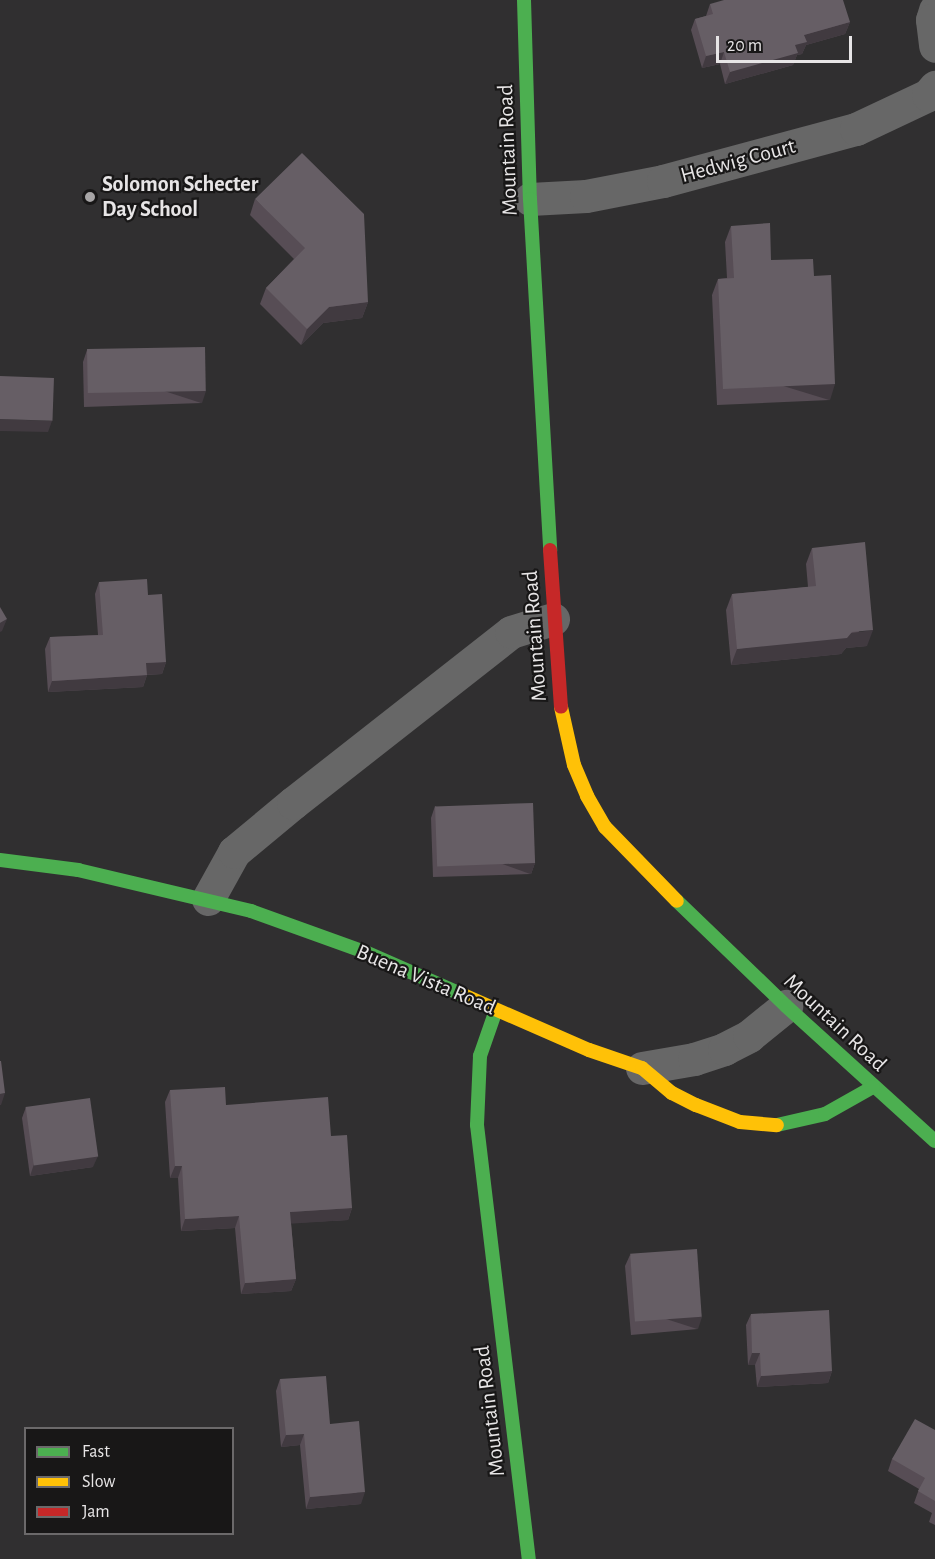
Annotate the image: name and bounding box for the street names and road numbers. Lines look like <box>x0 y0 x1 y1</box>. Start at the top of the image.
street label: Mountain Road <box>493 84 523 216</box>
street label: Hedwig Court <box>678 133 798 189</box>
street label: Mountain Road <box>517 570 553 702</box>
street label: Buena Vista Road <box>352 939 500 1021</box>
street label: Mountain Road <box>778 969 892 1077</box>
street label: Mountain Road <box>469 1344 511 1478</box>

